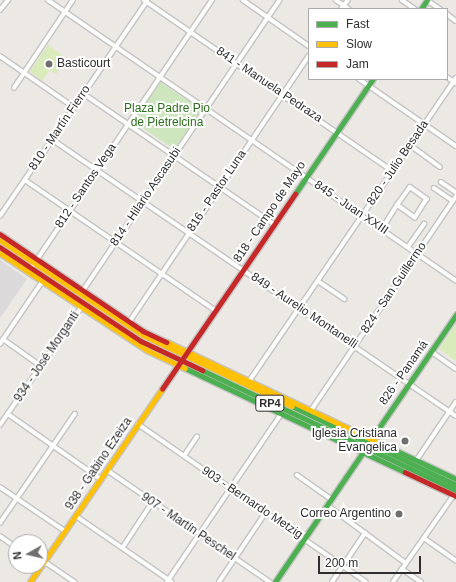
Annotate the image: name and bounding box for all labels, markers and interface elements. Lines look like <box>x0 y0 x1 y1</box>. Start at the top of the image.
legend <box>308 8 448 80</box>
text: Fast <box>346 17 369 31</box>
text: Slow <box>346 37 372 51</box>
street label: 841 - Manuela Pedraza <box>213 44 325 126</box>
place label: Basticourt <box>57 57 110 71</box>
text: Jam <box>346 57 369 71</box>
marker: Basticourt <box>44 59 54 69</box>
street label: 810 - Martín Fierro <box>26 83 94 173</box>
park label: Plaza Padre Pio de Pietrelcina <box>124 102 210 130</box>
street label: 820 - Julio Besada <box>364 118 432 208</box>
street label: 812 - Santos Vega <box>52 141 120 231</box>
street label: 814 - Hilario Ascasubi <box>107 145 185 249</box>
street label: 816 - Pastor Luna <box>184 147 250 235</box>
street label: 818 - Campo de Mayo <box>231 159 309 265</box>
street label: 845 - Juan XXIII <box>311 178 391 238</box>
street label: 824 - San Guillermo <box>358 240 430 336</box>
street label: 849 - Aurelio Montanelli <box>248 270 360 352</box>
street label: 934 - José Morganti <box>11 309 83 405</box>
street label: 826 - Panamá <box>376 338 432 408</box>
road number: RP4 <box>255 394 285 412</box>
street label: 938 - Gabino Ezeiza <box>63 415 135 513</box>
place label: Iglesia Cristiana Evangelica <box>312 427 397 455</box>
marker: Iglesia Cristiana Evangelica <box>400 436 410 446</box>
street label: 903 - Bernardo Metzig <box>199 464 305 542</box>
street label: 907 - Martín Peschel <box>138 490 238 564</box>
place label: Correo Argentino <box>300 507 391 521</box>
marker: Correo Argentino <box>394 509 404 519</box>
north arrow <box>8 534 48 574</box>
scale bar <box>320 548 423 574</box>
text: N <box>11 551 24 560</box>
text: 200 m <box>325 556 358 570</box>

